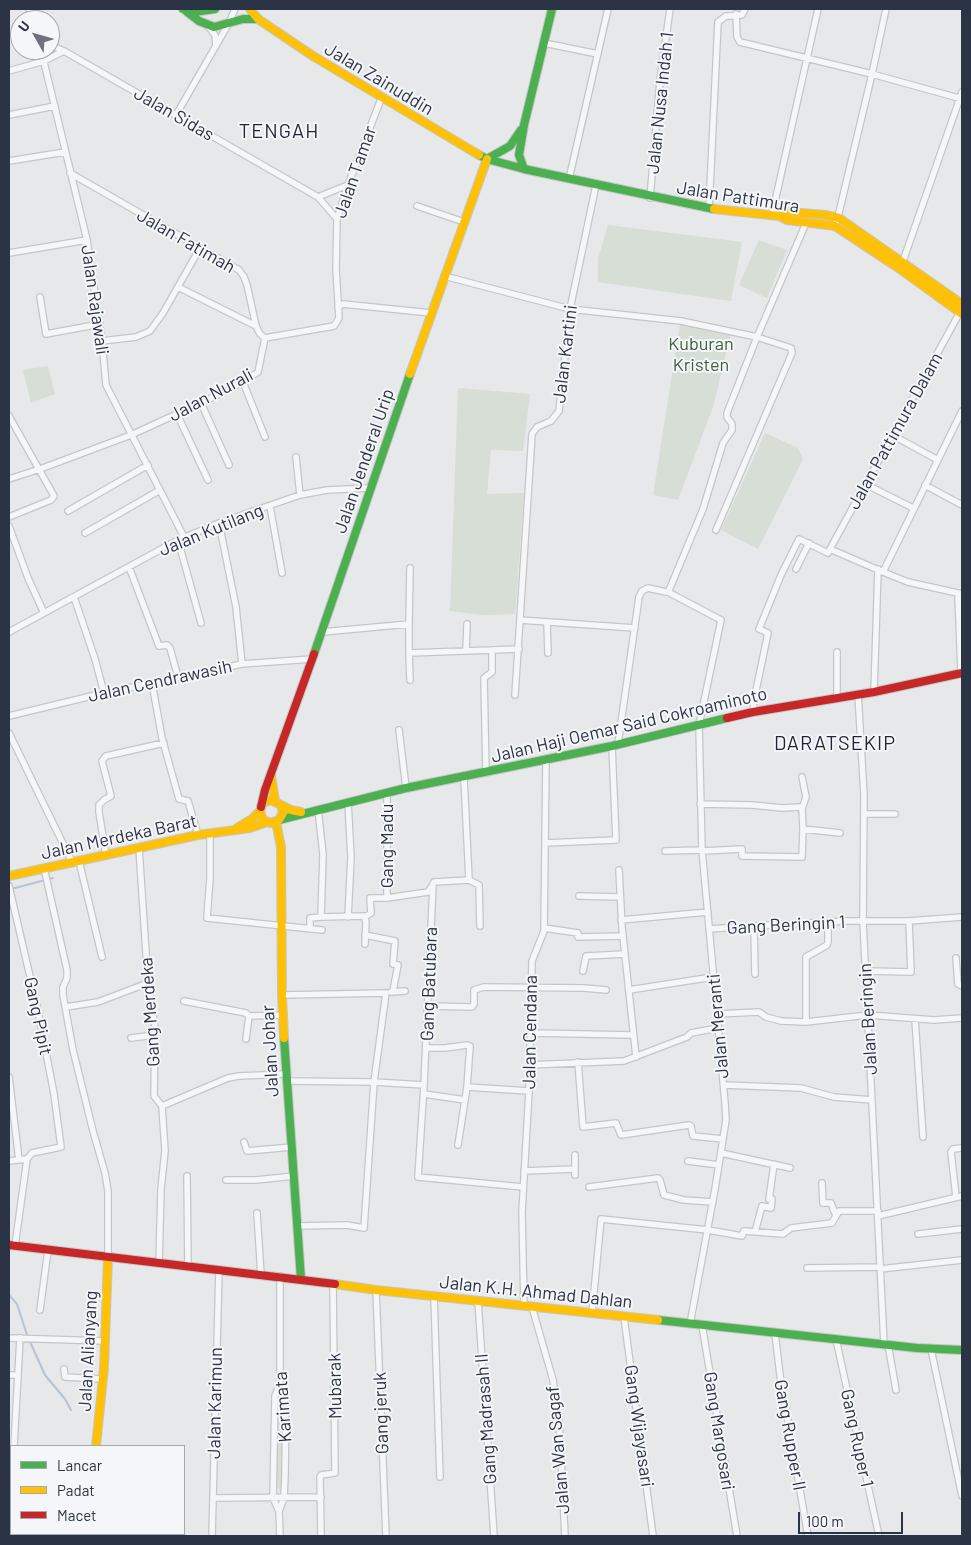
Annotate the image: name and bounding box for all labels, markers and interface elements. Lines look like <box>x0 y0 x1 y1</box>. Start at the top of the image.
north arrow <box>10 10 60 60</box>
text: U <box>14 17 33 35</box>
street label: Jalan Nusa Indah 1 <box>642 31 678 175</box>
street label: Jalan Zainuddin <box>321 38 437 120</box>
street label: Jalan Sidas <box>130 82 218 146</box>
district label: TENGAH <box>238 119 320 143</box>
street label: Jalan Tamar <box>329 123 381 221</box>
street label: Jalan Pattimura <box>675 177 801 217</box>
street label: Jalan Fatimah <box>133 204 239 278</box>
street label: Jalan Rajawali <box>77 244 113 356</box>
street label: Jalan Kartini <box>548 304 582 404</box>
park label: Kuburan Kristen <box>668 333 734 376</box>
street label: Jalan Pattimura Dalam <box>843 349 947 513</box>
street label: Jalan Nurali <box>165 364 257 426</box>
street label: Jalan Jenderal Urip <box>329 386 399 536</box>
street label: Jalan Kutilang <box>156 499 266 561</box>
street label: Jalan Cendrawasih <box>86 655 234 707</box>
street label: Jalan Haji Oemar Said Cokroaminoto <box>489 683 769 767</box>
district label: DARATSEKIP <box>773 731 897 755</box>
street label: Gang Madu <box>376 804 398 888</box>
street label: Jalan Merdeka Barat <box>39 810 199 864</box>
street label: Gang Beringin 1 <box>726 911 846 939</box>
street label: Gang Batubara <box>416 927 442 1041</box>
street label: Gang Merdeka <box>135 957 165 1067</box>
street label: Jalan Beringin <box>854 963 882 1075</box>
street label: Jalan Meranti <box>703 973 733 1079</box>
street label: Gang Pipit <box>19 975 57 1057</box>
street label: Jalan Cendana <box>518 975 542 1089</box>
street label: Jalan Johar <box>257 1005 283 1097</box>
street label: Jalan K.H. Ahmad Dahlan <box>439 1271 633 1313</box>
street label: Jalan Alianyang <box>74 1290 102 1412</box>
street label: Jalan Karimun <box>203 1347 227 1459</box>
street label: Mubarak <box>324 1353 346 1419</box>
street label: Gang Madrasah II <box>471 1353 501 1485</box>
street label: Gang Wijayasari <box>620 1363 658 1489</box>
street label: Gang Margosari <box>699 1370 739 1492</box>
street label: Karimata <box>270 1371 296 1443</box>
street label: Gang jeruk <box>369 1372 393 1454</box>
street label: Gang Rupper II <box>770 1378 810 1492</box>
street label: Jalan Wan Sagaf <box>542 1385 574 1515</box>
street label: Gang Ruper 1 <box>836 1387 878 1489</box>
legend <box>10 1445 185 1535</box>
text: Lancar <box>57 1456 102 1474</box>
text: Padat <box>57 1481 95 1499</box>
scale bar <box>801 1502 906 1534</box>
text: Macet <box>57 1506 97 1524</box>
text: 100 m <box>806 1512 844 1530</box>

